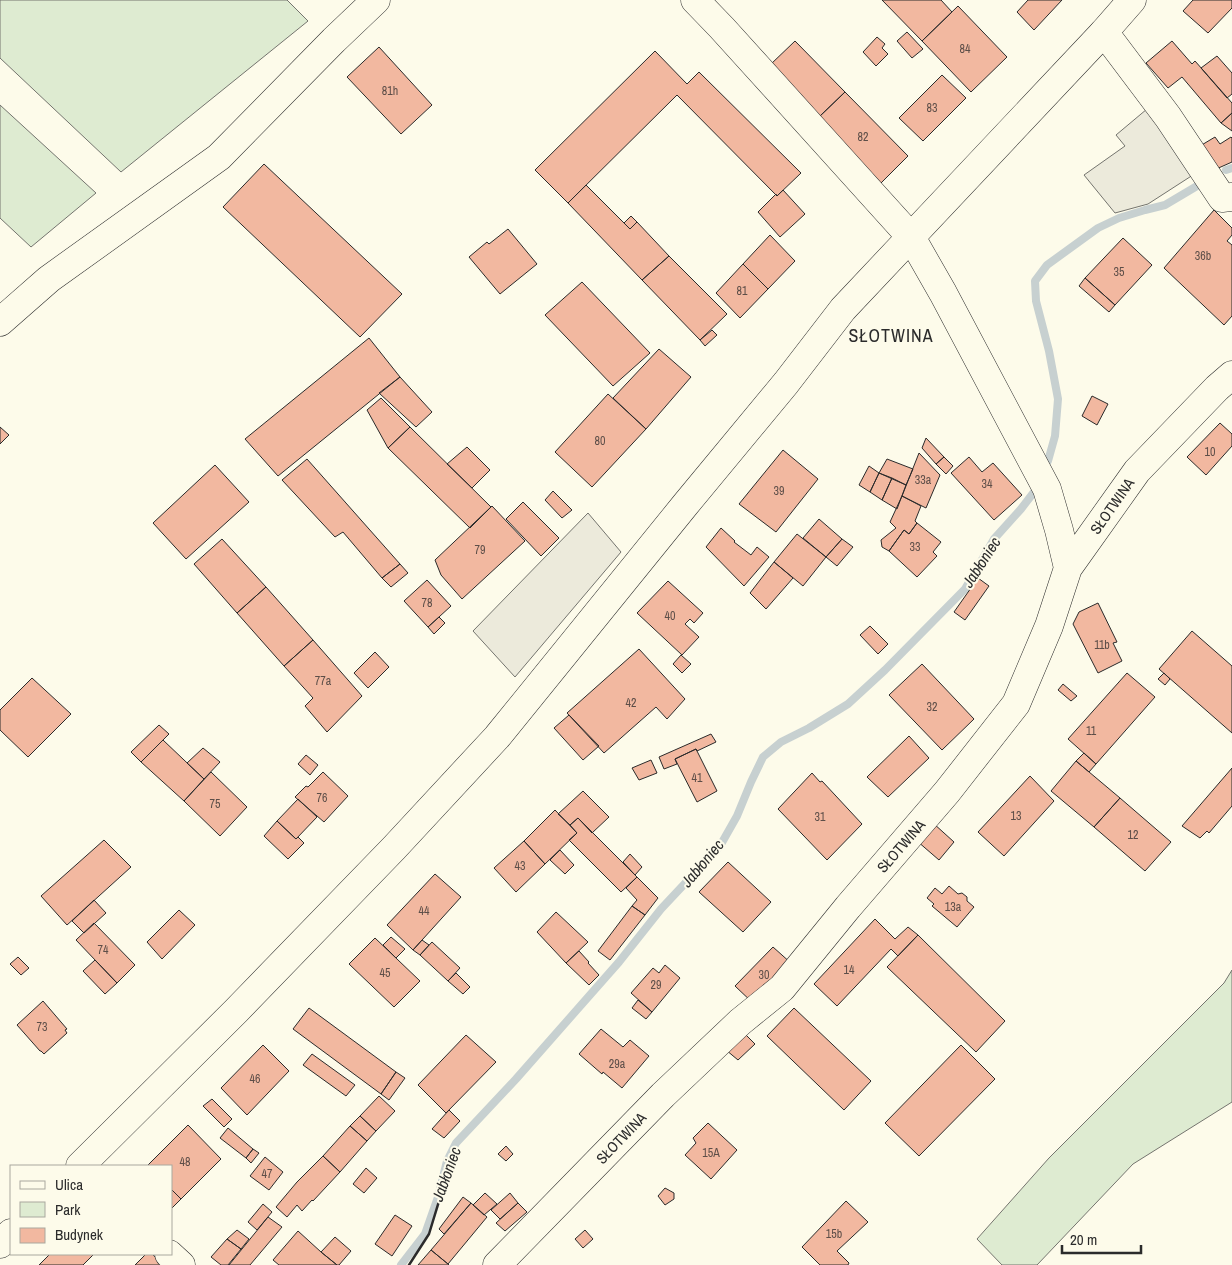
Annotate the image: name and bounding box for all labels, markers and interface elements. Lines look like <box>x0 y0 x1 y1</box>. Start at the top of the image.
house number: 84 <box>960 41 971 57</box>
house number: 81h <box>382 83 398 99</box>
house number: 83 <box>927 100 937 116</box>
house number: 82 <box>858 129 868 145</box>
house number: 36b <box>1195 248 1211 264</box>
house number: 35 <box>1114 264 1125 280</box>
house number: 81 <box>737 283 748 299</box>
district label: SŁOTWINA <box>848 323 934 348</box>
house number: 80 <box>595 433 605 449</box>
house number: 10 <box>1205 444 1215 460</box>
house number: 33a <box>915 472 932 488</box>
street label: SŁOTWINA <box>1085 473 1139 538</box>
house number: 34 <box>982 476 993 492</box>
house number: 39 <box>774 483 784 499</box>
water label: Jabłoniec <box>956 532 1006 592</box>
house number: 33 <box>910 539 920 555</box>
house number: 79 <box>475 542 485 558</box>
house number: 78 <box>422 595 432 611</box>
house number: 40 <box>665 608 675 624</box>
house number: 11b <box>1094 637 1110 653</box>
house number: 77a <box>315 673 332 689</box>
house number: 42 <box>626 695 636 711</box>
house number: 32 <box>927 699 937 715</box>
house number: 11 <box>1086 723 1097 739</box>
house number: 41 <box>692 770 703 786</box>
house number: 76 <box>317 790 327 806</box>
house number: 75 <box>210 796 221 812</box>
house number: 13 <box>1011 808 1021 824</box>
house number: 31 <box>815 809 826 825</box>
street label: SŁOTWINA <box>872 814 931 877</box>
house number: 12 <box>1128 827 1138 843</box>
water label: Jabłoniec <box>675 834 729 892</box>
house number: 43 <box>515 858 525 874</box>
house number: 13a <box>945 899 962 915</box>
house number: 44 <box>419 903 430 919</box>
house number: 74 <box>98 942 109 958</box>
house number: 14 <box>844 962 855 978</box>
house number: 45 <box>380 965 391 981</box>
house number: 30 <box>759 967 769 983</box>
house number: 29 <box>651 977 661 993</box>
house number: 73 <box>37 1019 47 1035</box>
house number: 29a <box>609 1056 626 1072</box>
house number: 46 <box>250 1071 260 1087</box>
street label: SŁOTWINA <box>591 1107 651 1168</box>
water label: Jabłoniec <box>426 1143 466 1205</box>
house number: 15A <box>702 1145 720 1161</box>
house number: 48 <box>180 1154 190 1170</box>
legend <box>10 1165 172 1255</box>
house number: 47 <box>262 1166 273 1182</box>
text: Ulica <box>55 1174 83 1195</box>
text: Park <box>55 1199 81 1220</box>
scale bar <box>1062 1222 1141 1254</box>
text: Budynek <box>55 1224 104 1245</box>
house number: 15b <box>826 1226 842 1242</box>
text: 20 m <box>1070 1229 1097 1250</box>

